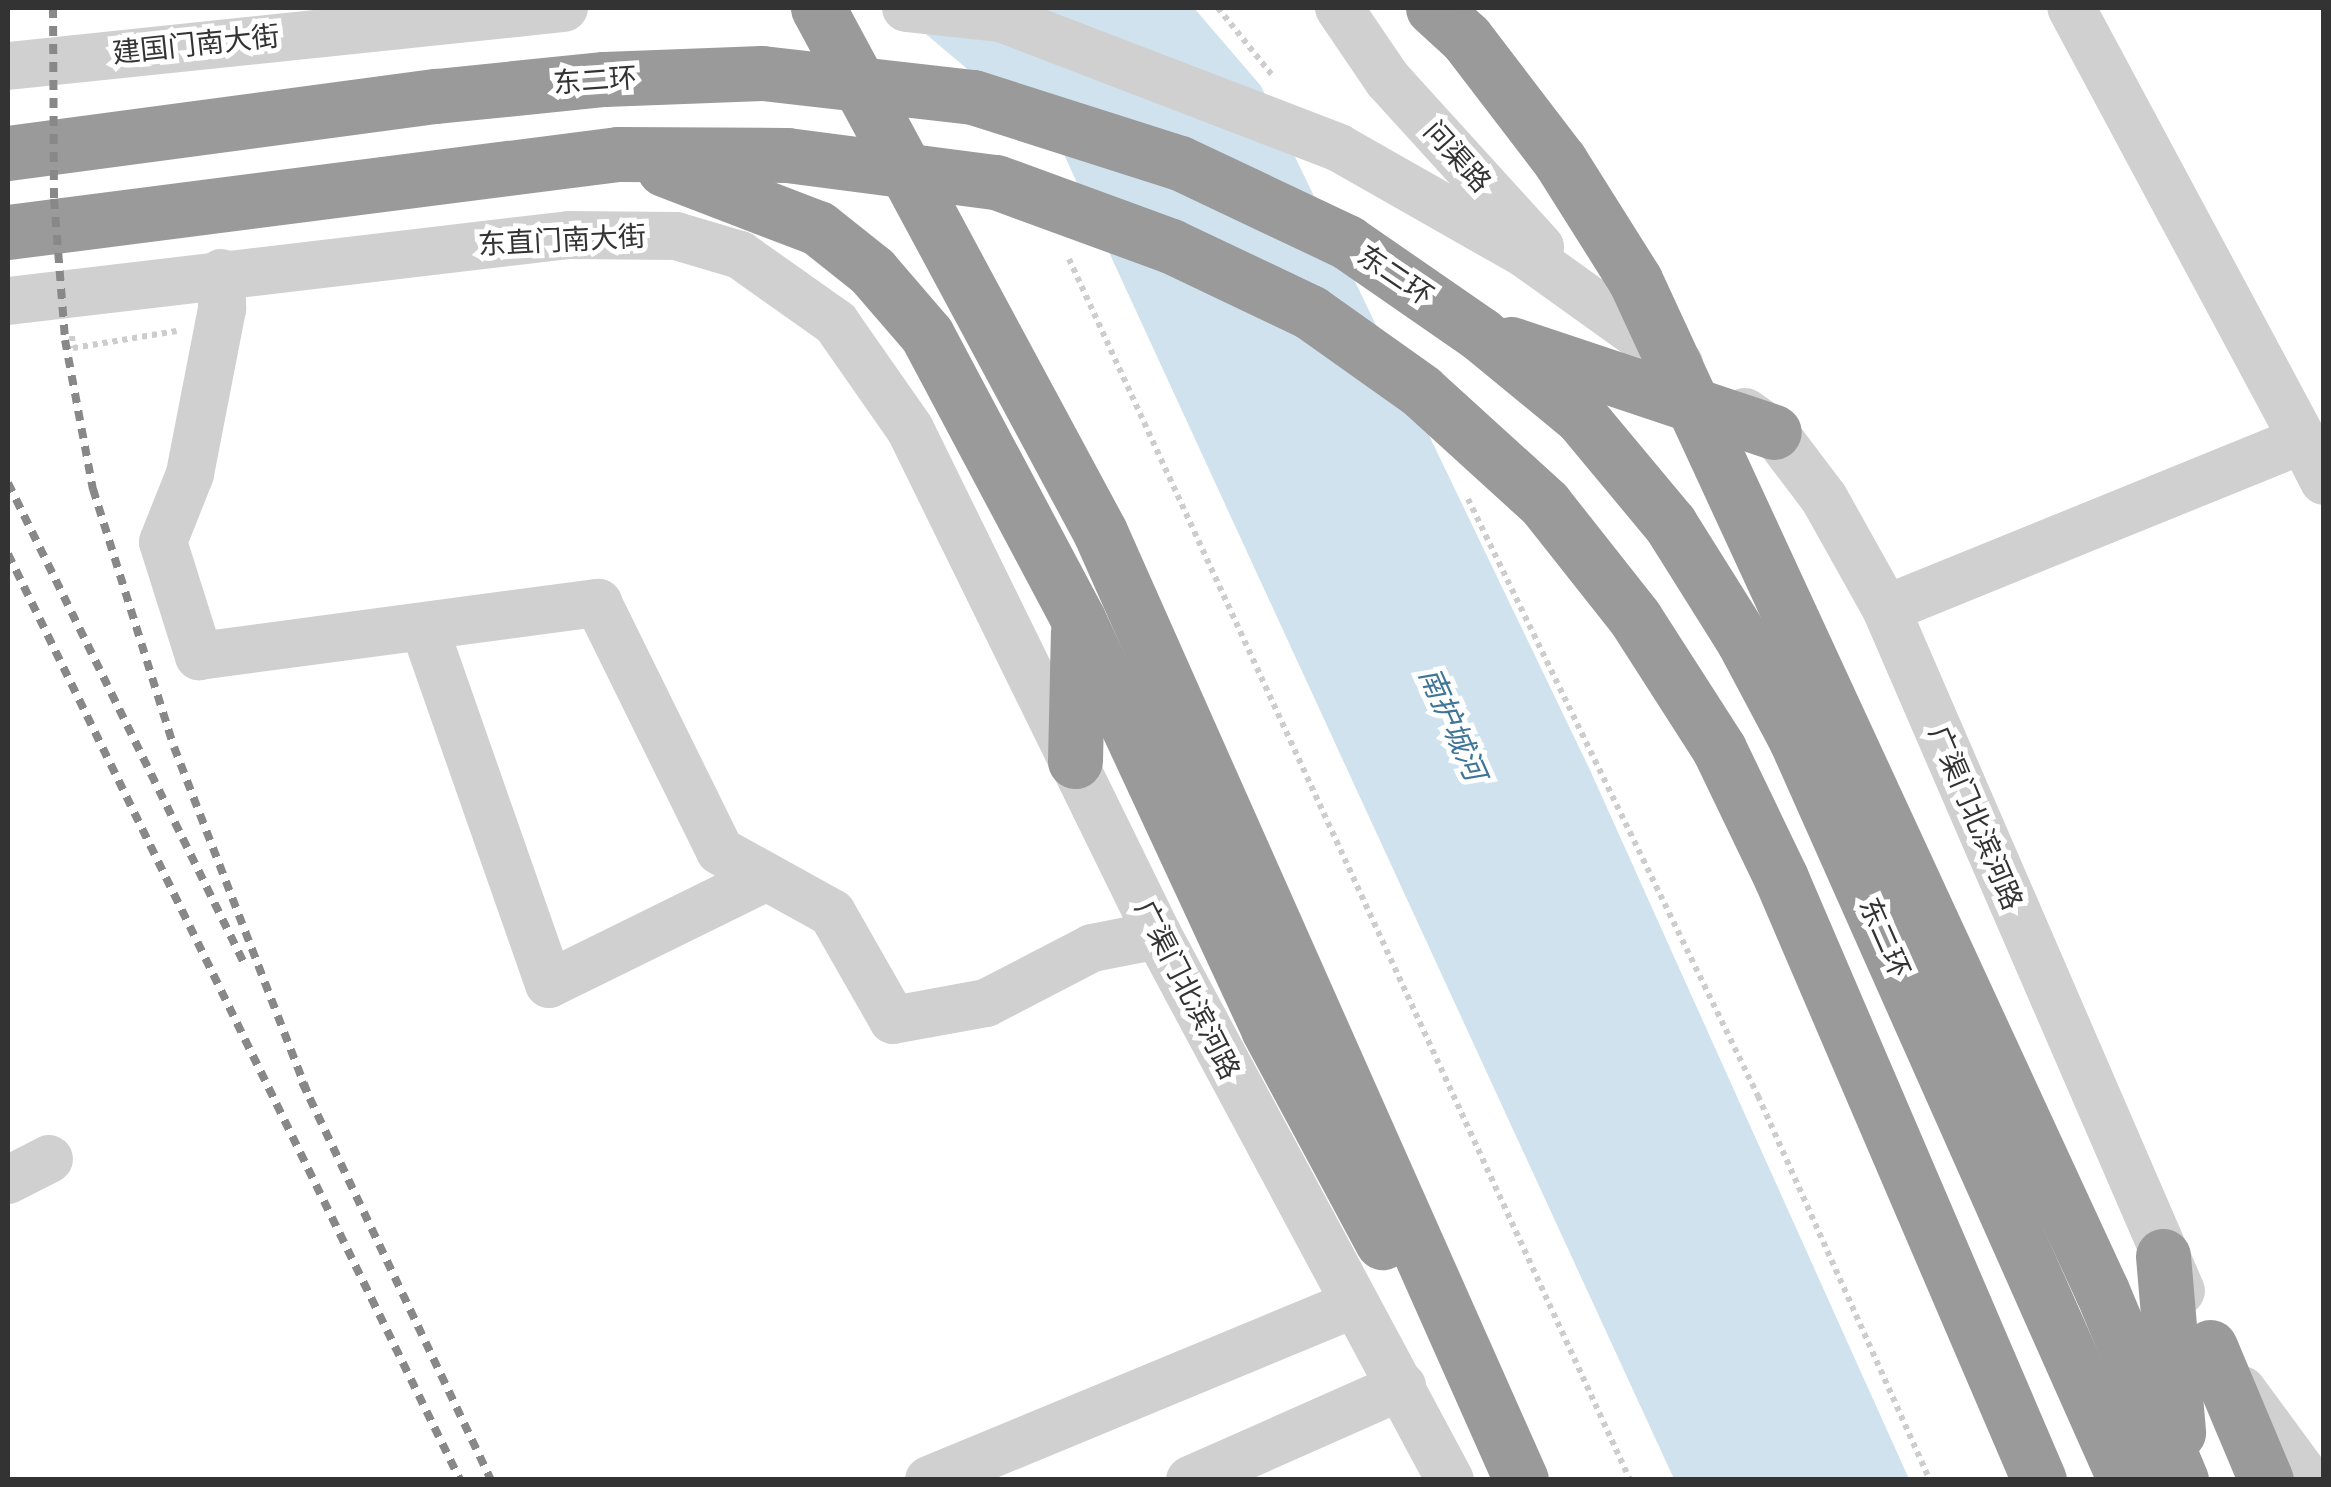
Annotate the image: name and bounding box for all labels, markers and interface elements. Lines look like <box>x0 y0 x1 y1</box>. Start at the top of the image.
street label: 建国门南大街 <box>111 20 281 70</box>
street label: 东二环 <box>552 61 638 101</box>
street label: 问渠路 <box>1416 115 1498 199</box>
street label: 东直门南大街 <box>477 220 647 262</box>
street label: 东二环 <box>1351 239 1439 313</box>
water label: 南护城河 <box>1411 662 1493 786</box>
street label: 广渠门北滨河路 <box>1921 721 2029 915</box>
street label: 东二环 <box>1852 893 1916 983</box>
street label: 广渠门北滨河路 <box>1128 895 1246 1085</box>

